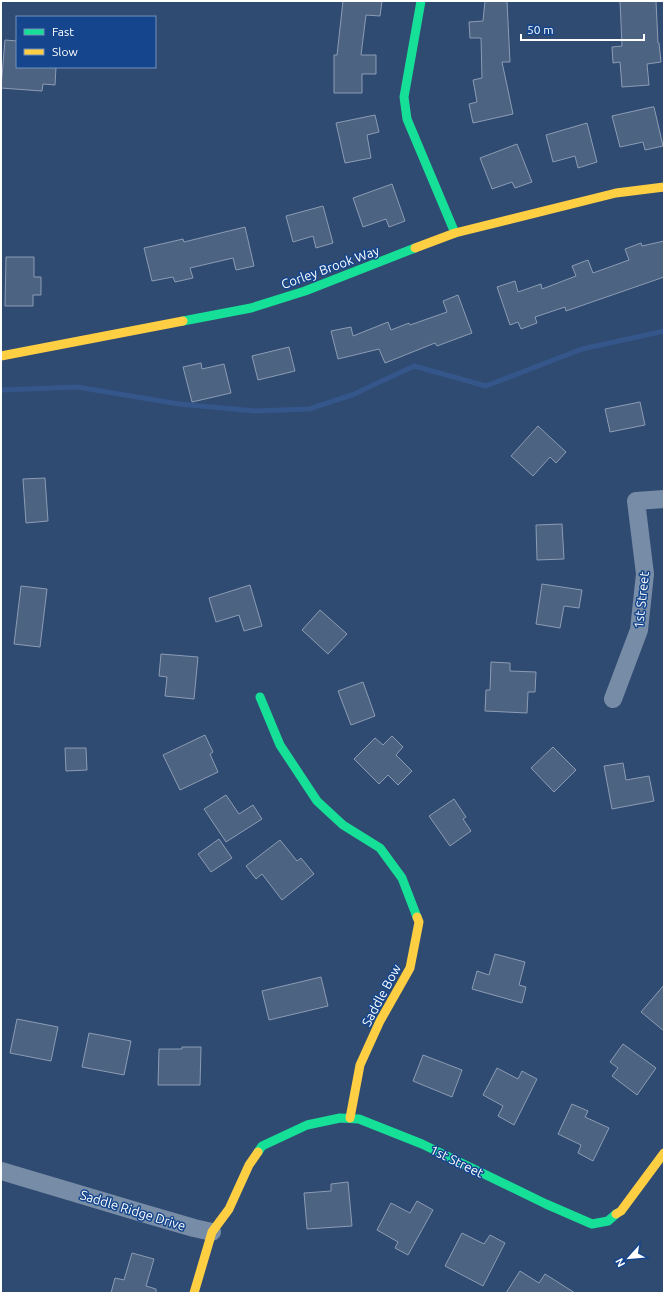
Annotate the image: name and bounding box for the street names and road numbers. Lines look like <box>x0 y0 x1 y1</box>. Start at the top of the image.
street label: Corley Brook Way <box>279 243 381 291</box>
street label: 1st Street <box>631 571 651 629</box>
street label: Saddle Bow <box>359 962 403 1028</box>
street label: 1st Street <box>428 1142 486 1180</box>
street label: Saddle Ridge Drive <box>79 1187 187 1233</box>

